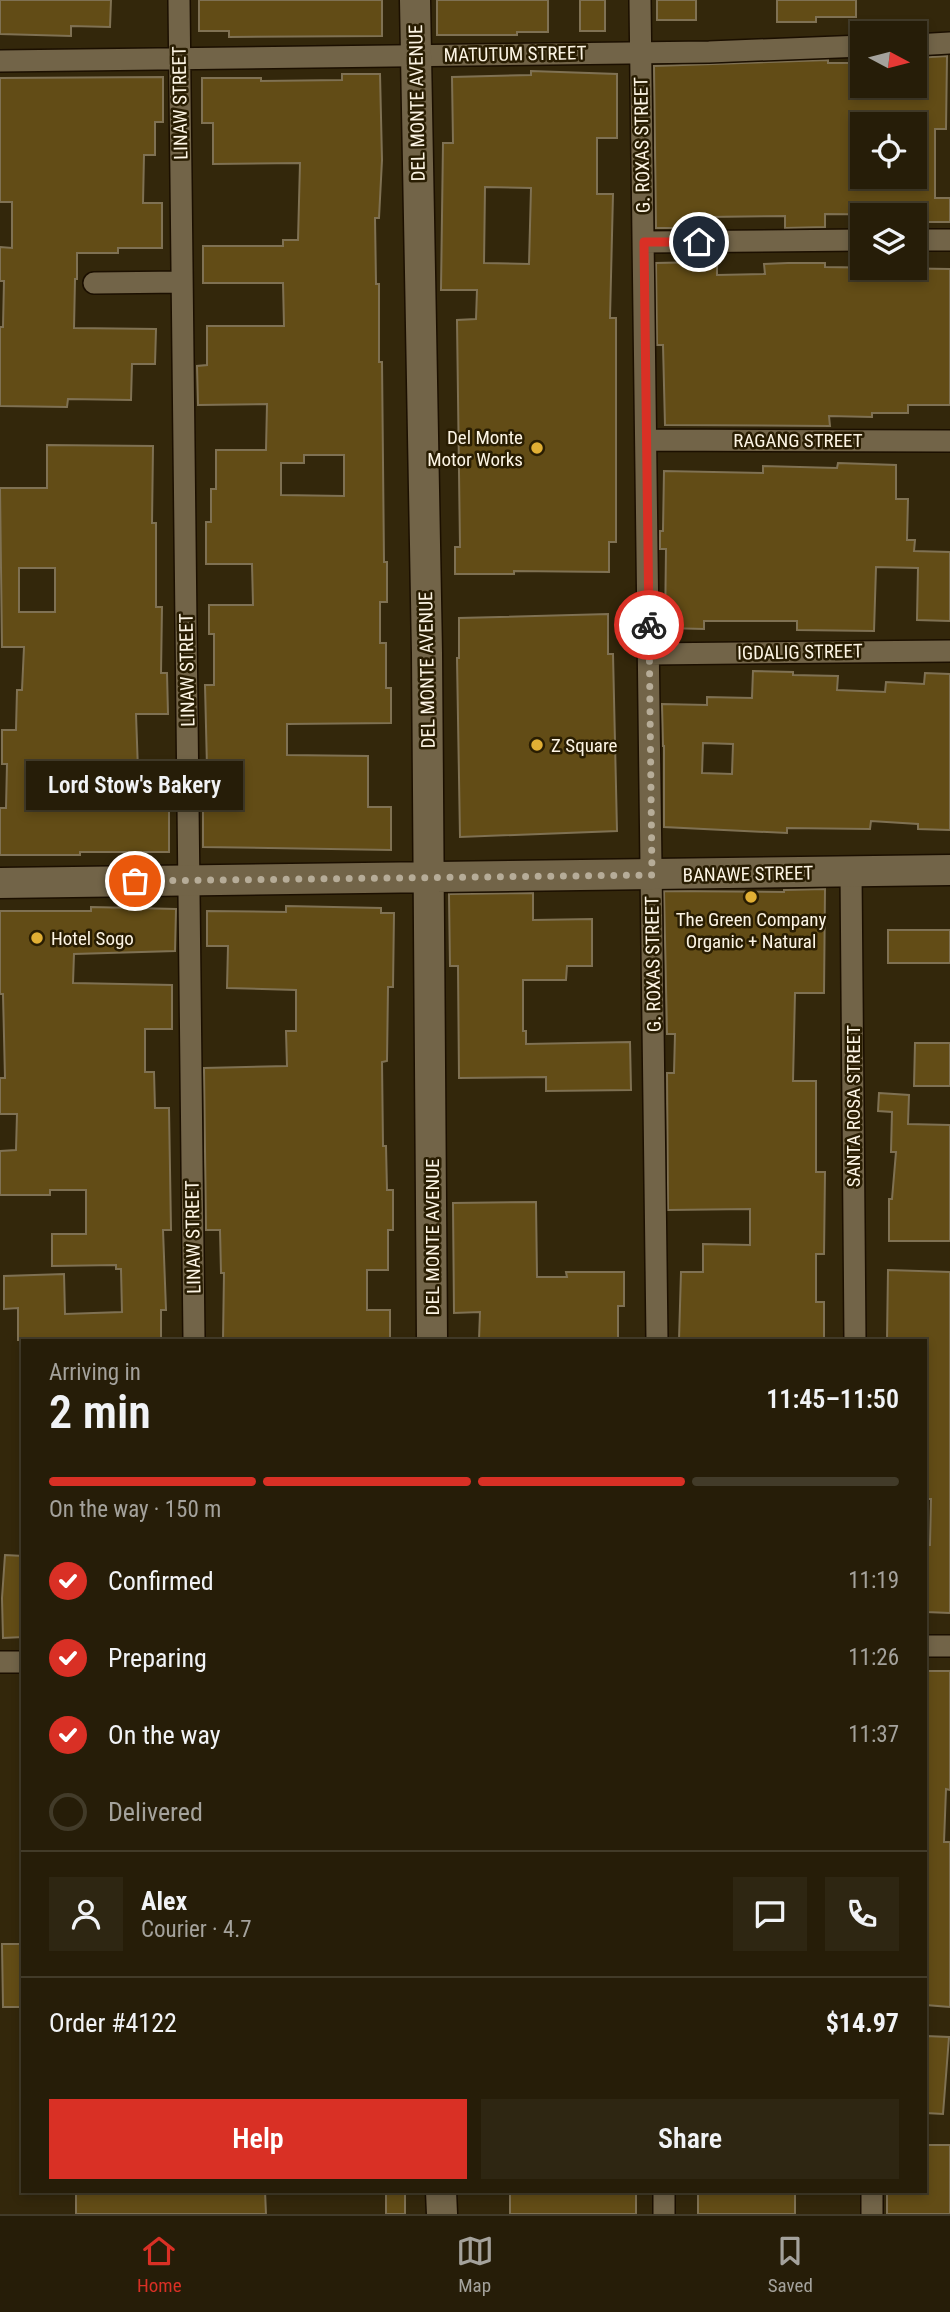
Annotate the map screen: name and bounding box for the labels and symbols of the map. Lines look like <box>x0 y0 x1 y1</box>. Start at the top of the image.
north arrow <box>850 21 928 98</box>
street label: DEL MONTE AVENUE <box>404 24 430 182</box>
street label: MATUTUM STREET <box>443 41 587 67</box>
street label: LINAW STREET <box>168 46 192 160</box>
street label: G. ROXAS STREET <box>629 77 655 213</box>
pin <box>669 212 729 272</box>
place label: Del Monte Motor Works <box>427 426 523 471</box>
street label: RAGANG STREET <box>733 429 863 452</box>
marker: Del Monte Motor Works <box>529 440 545 456</box>
courier <box>614 590 684 660</box>
street label: DEL MONTE AVENUE <box>414 591 440 749</box>
street label: LINAW STREET <box>175 613 199 727</box>
street label: IGDALIG STREET <box>737 639 863 665</box>
place label: Z Square <box>551 734 618 757</box>
marker: Z Square <box>529 737 545 753</box>
callout: Lord Stow's Bakery <box>26 762 244 811</box>
pin <box>105 851 165 911</box>
street label: BANAWE STREET <box>682 861 814 887</box>
marker: The Green Company Organic + Natural <box>743 889 759 905</box>
street label: G. ROXAS STREET <box>640 896 666 1032</box>
place label: The Green Company Organic + Natural <box>676 908 826 953</box>
place label: Hotel Sogo <box>51 927 134 950</box>
marker: Hotel Sogo <box>29 930 45 946</box>
street label: SANTA ROSA STREET <box>842 1025 865 1187</box>
street label: DEL MONTE AVENUE <box>421 1159 444 1315</box>
street label: LINAW STREET <box>181 1180 205 1294</box>

